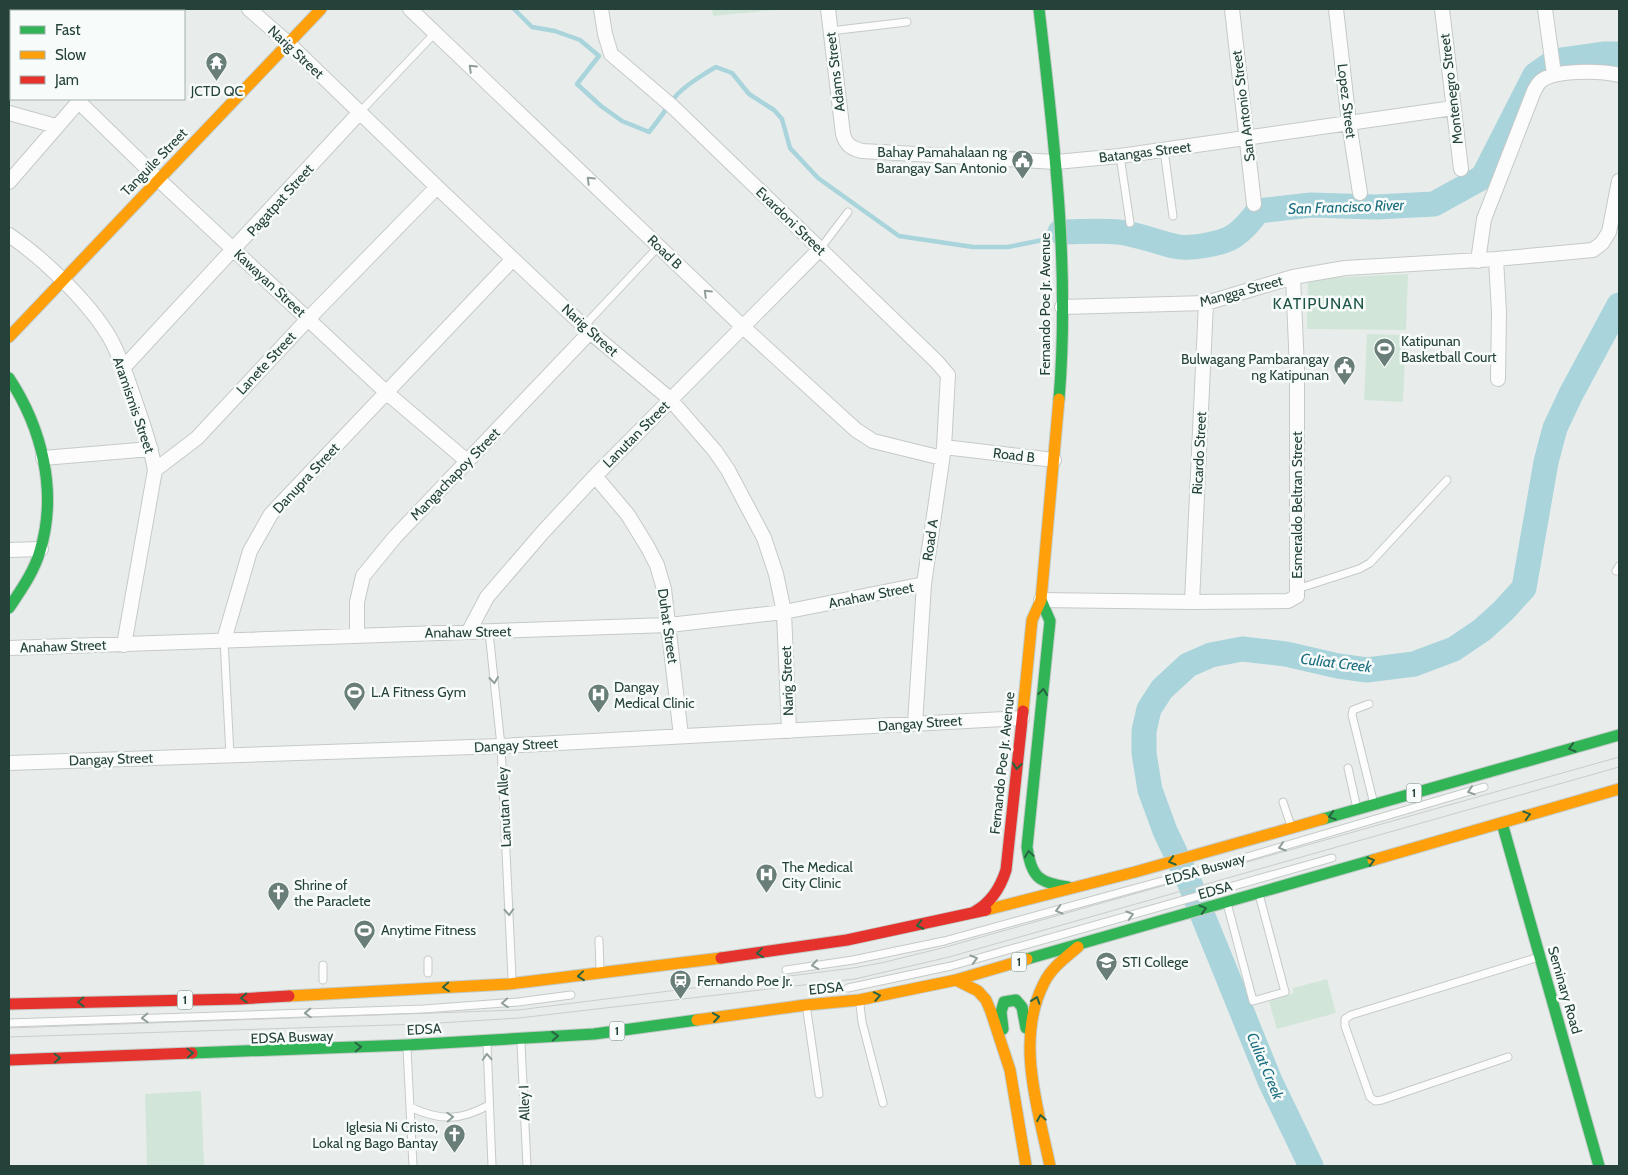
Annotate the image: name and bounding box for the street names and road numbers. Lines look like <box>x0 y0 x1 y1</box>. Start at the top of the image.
street label: Narig Street <box>264 22 328 83</box>
street label: Adams Street <box>821 31 849 113</box>
street label: Montenegro Street <box>1435 32 1467 145</box>
street label: San Antonio Street <box>1227 49 1259 163</box>
street label: Lopez Street <box>1333 63 1361 140</box>
street label: Tanguile Street <box>117 124 191 200</box>
street label: Batangas Street <box>1098 137 1192 167</box>
street label: Pagatpat Street <box>243 160 317 240</box>
street label: Evardoni Street <box>752 183 830 259</box>
street label: Road B <box>644 231 686 273</box>
street label: Fernando Poe Jr. Avenue <box>1036 232 1054 376</box>
street label: Kawayan Street <box>230 245 310 321</box>
street label: Mangga Street <box>1197 271 1285 311</box>
street label: Narig Street <box>558 300 622 360</box>
street label: Lanete Street <box>232 328 300 398</box>
street label: Aramismis Street <box>109 354 159 456</box>
street label: Lanutan Street <box>599 397 673 471</box>
street label: Ricardo Street <box>1188 411 1210 495</box>
street label: Mangachapoy Street <box>406 424 504 524</box>
street label: Esmeraldo Beltran Street <box>1288 431 1306 579</box>
street label: Danupra Street <box>269 439 343 517</box>
street label: Road B <box>992 444 1036 466</box>
street label: Road A <box>918 518 942 562</box>
street label: Anahaw Street <box>827 578 915 612</box>
street label: Duhat Street <box>654 587 682 665</box>
street label: Anahaw Street <box>425 622 512 642</box>
street label: Anahaw Street <box>19 635 107 657</box>
street label: Narig Street <box>777 645 797 716</box>
street label: Fernando Poe Jr. Avenue <box>986 691 1018 835</box>
street label: Dangay Street <box>877 711 963 735</box>
street label: Dangay Street <box>473 734 559 756</box>
street label: Dangay Street <box>69 749 154 769</box>
street label: Lanutan Alley <box>493 766 515 848</box>
road number: 1 <box>1406 784 1422 802</box>
street label: EDSA Busway <box>1163 849 1247 889</box>
street label: EDSA <box>1196 877 1234 903</box>
street label: Seminary Road <box>1544 944 1586 1036</box>
road number: 1 <box>1012 952 1026 972</box>
street label: EDSA <box>808 977 845 999</box>
road number: 1 <box>178 990 192 1010</box>
street label: EDSA <box>406 1019 442 1039</box>
road number: 1 <box>610 1021 624 1040</box>
street label: EDSA Busway <box>250 1027 334 1047</box>
street label: Alley I <box>514 1085 534 1121</box>

